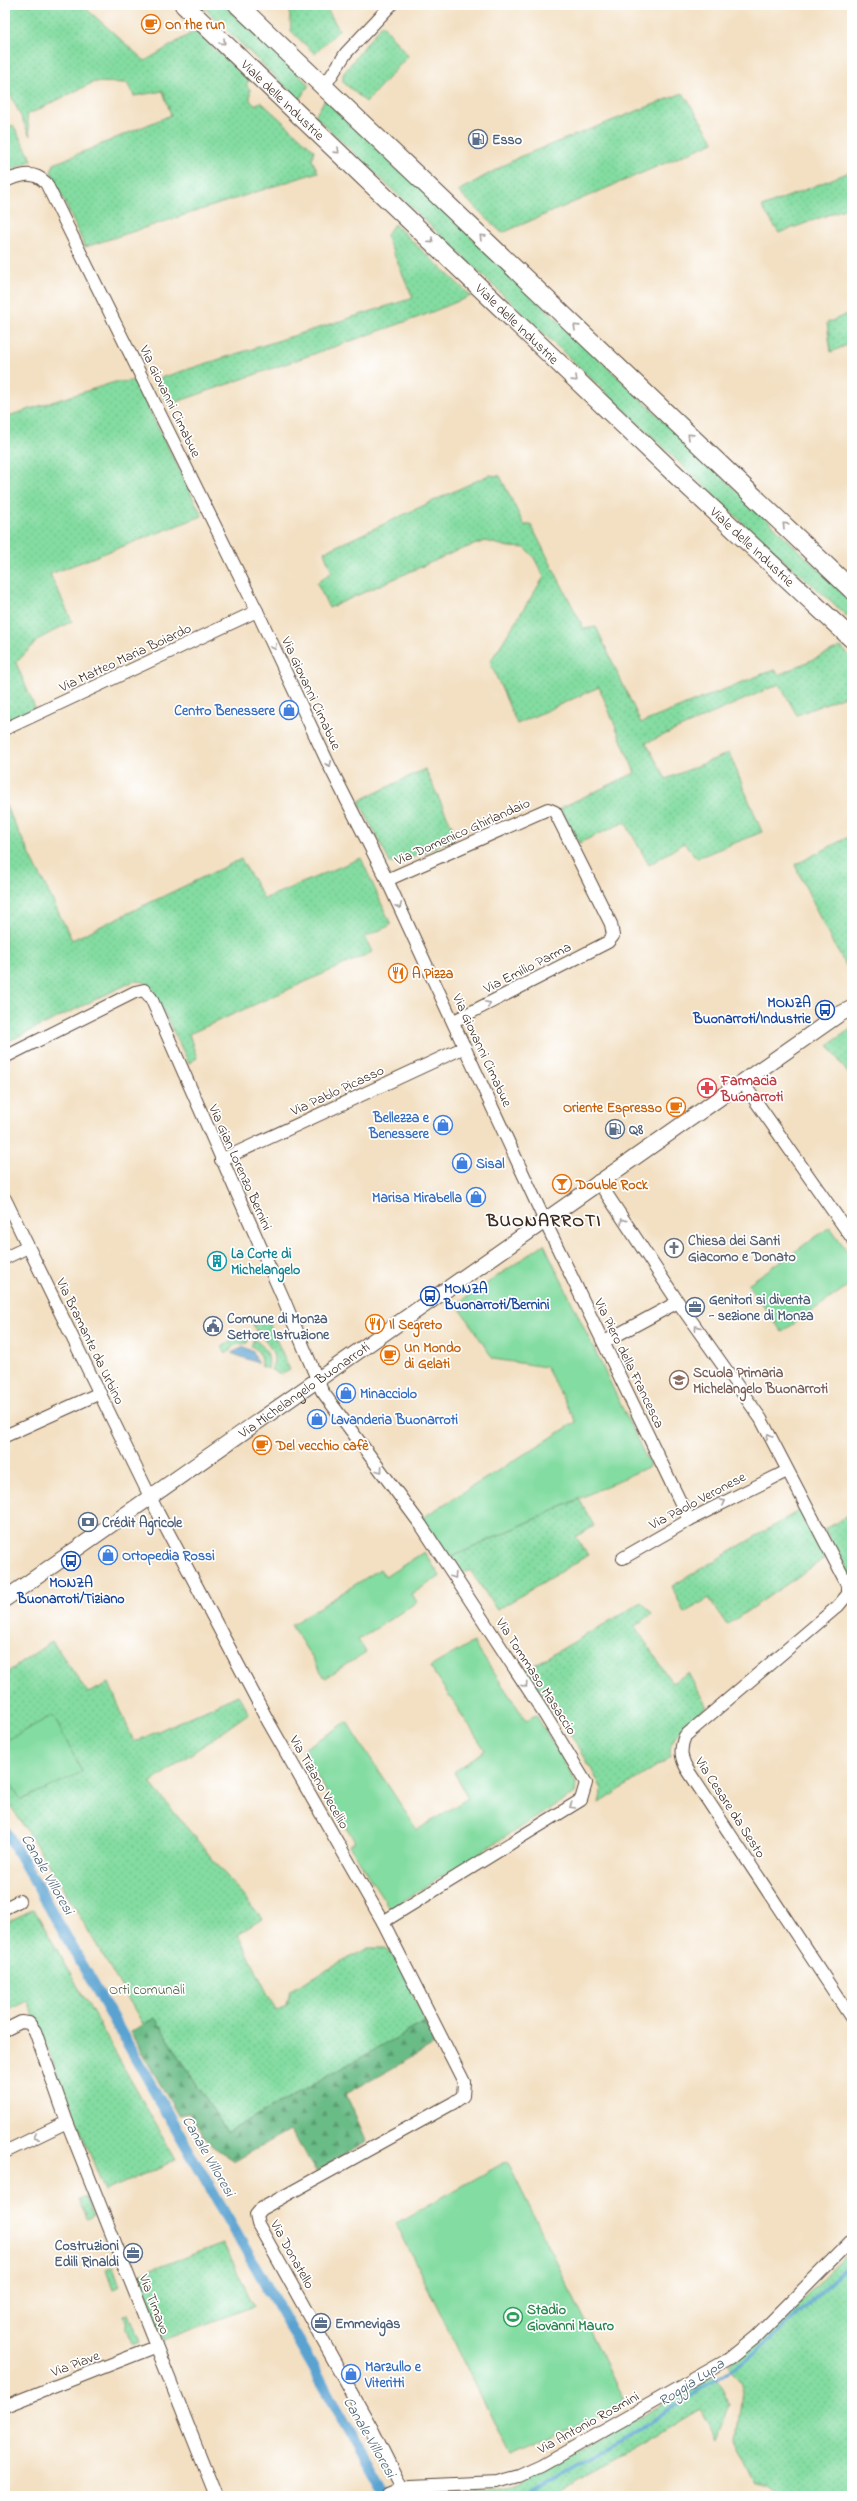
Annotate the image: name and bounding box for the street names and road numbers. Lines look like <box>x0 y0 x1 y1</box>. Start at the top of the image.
street label: Viale delle Industrie <box>235 55 329 147</box>
street label: Viale delle Industrie <box>469 278 564 370</box>
street label: Via Giovanni Cimabue <box>133 341 206 462</box>
street label: Viale delle Industrie <box>704 502 799 593</box>
street label: Via Matteo Maria Boiardo <box>55 618 195 699</box>
street label: Via Giovanni Cimabue <box>275 633 346 754</box>
street label: Via Domenico Ghirlandaio <box>391 793 534 872</box>
street label: Via Emilio Parma <box>479 937 575 1000</box>
street label: Via Giovanni Cimabue <box>446 990 517 1111</box>
street label: Via Pablo Picasso <box>287 1061 388 1123</box>
street label: Via Gian Lorenzo Bernini <box>202 1100 277 1234</box>
street label: Via Bramante da Urbino <box>49 1274 129 1408</box>
street label: Via Piero della Francesca <box>588 1294 669 1432</box>
street label: Via Michelangelo Buonarroti <box>234 1337 375 1445</box>
street label: Via Paolo Veronese <box>645 1467 750 1536</box>
street label: Via Tommaso Masaccio <box>489 1613 582 1739</box>
street label: Via Tiziano Vecellio <box>283 1731 354 1833</box>
street label: Via Cesare da Sesto <box>689 1752 770 1863</box>
street label: Via Donatello <box>264 2216 319 2293</box>
street label: Via Timavo <box>132 2271 175 2337</box>
street label: Via Piave <box>47 2345 103 2384</box>
street label: Via Antonio Rosmini <box>533 2387 643 2461</box>

